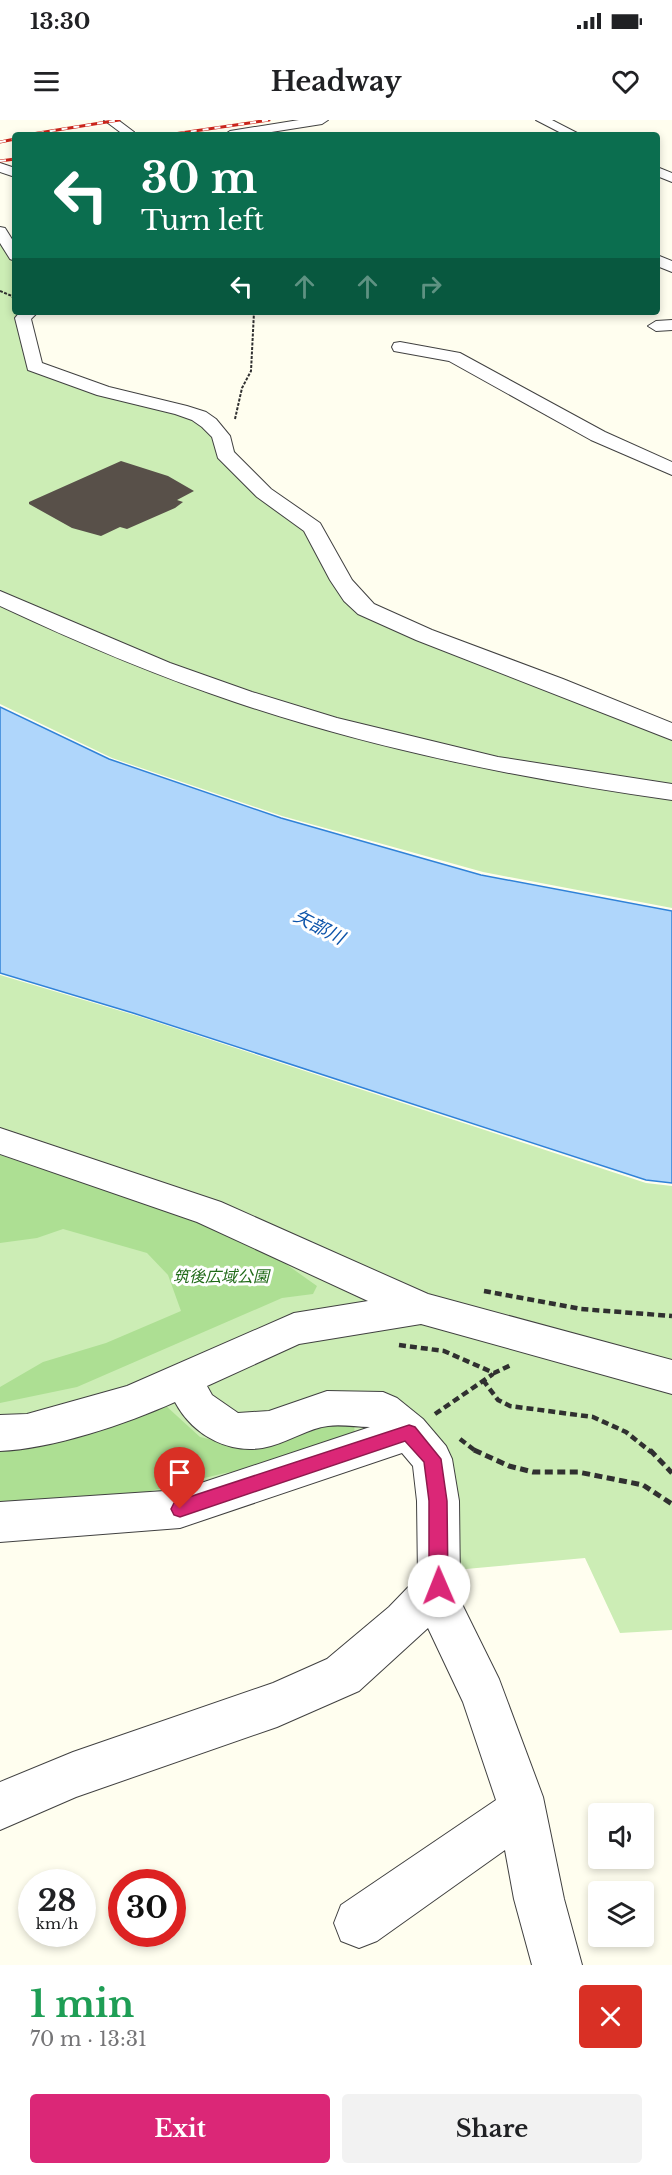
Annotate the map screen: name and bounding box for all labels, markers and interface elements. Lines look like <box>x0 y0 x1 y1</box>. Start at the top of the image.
text: 13:30 <box>30 8 90 35</box>
icon: menu <box>30 65 63 98</box>
text: Headway <box>271 65 401 98</box>
icon: heart <box>609 65 642 98</box>
text: 30 m <box>141 152 257 204</box>
icon: left <box>42 156 120 234</box>
text: Turn left <box>141 204 264 237</box>
icon: left <box>225 270 258 303</box>
icon: ahead <box>288 270 321 303</box>
icon: ahead <box>351 270 384 303</box>
icon: right <box>414 270 447 303</box>
water label: 矢部川 <box>290 905 350 950</box>
park label: 筑後広域公園 <box>173 1266 271 1286</box>
pin <box>154 1447 205 1509</box>
icon: arrive <box>163 1456 196 1489</box>
position arrow <box>407 1554 471 1618</box>
map controls <box>588 1803 654 1947</box>
button: sound <box>588 1803 654 1869</box>
speed limit sign: 30 <box>108 1869 186 1947</box>
button: layers <box>588 1881 654 1947</box>
text: 28 <box>38 1882 76 1919</box>
text: km/h <box>36 1914 78 1933</box>
text: 1 min <box>30 1982 134 2027</box>
button: close <box>579 1985 642 2048</box>
text: 70 m · 13:31 <box>30 2027 147 2051</box>
button: Exit <box>30 2094 330 2163</box>
button: Share <box>342 2094 642 2163</box>

